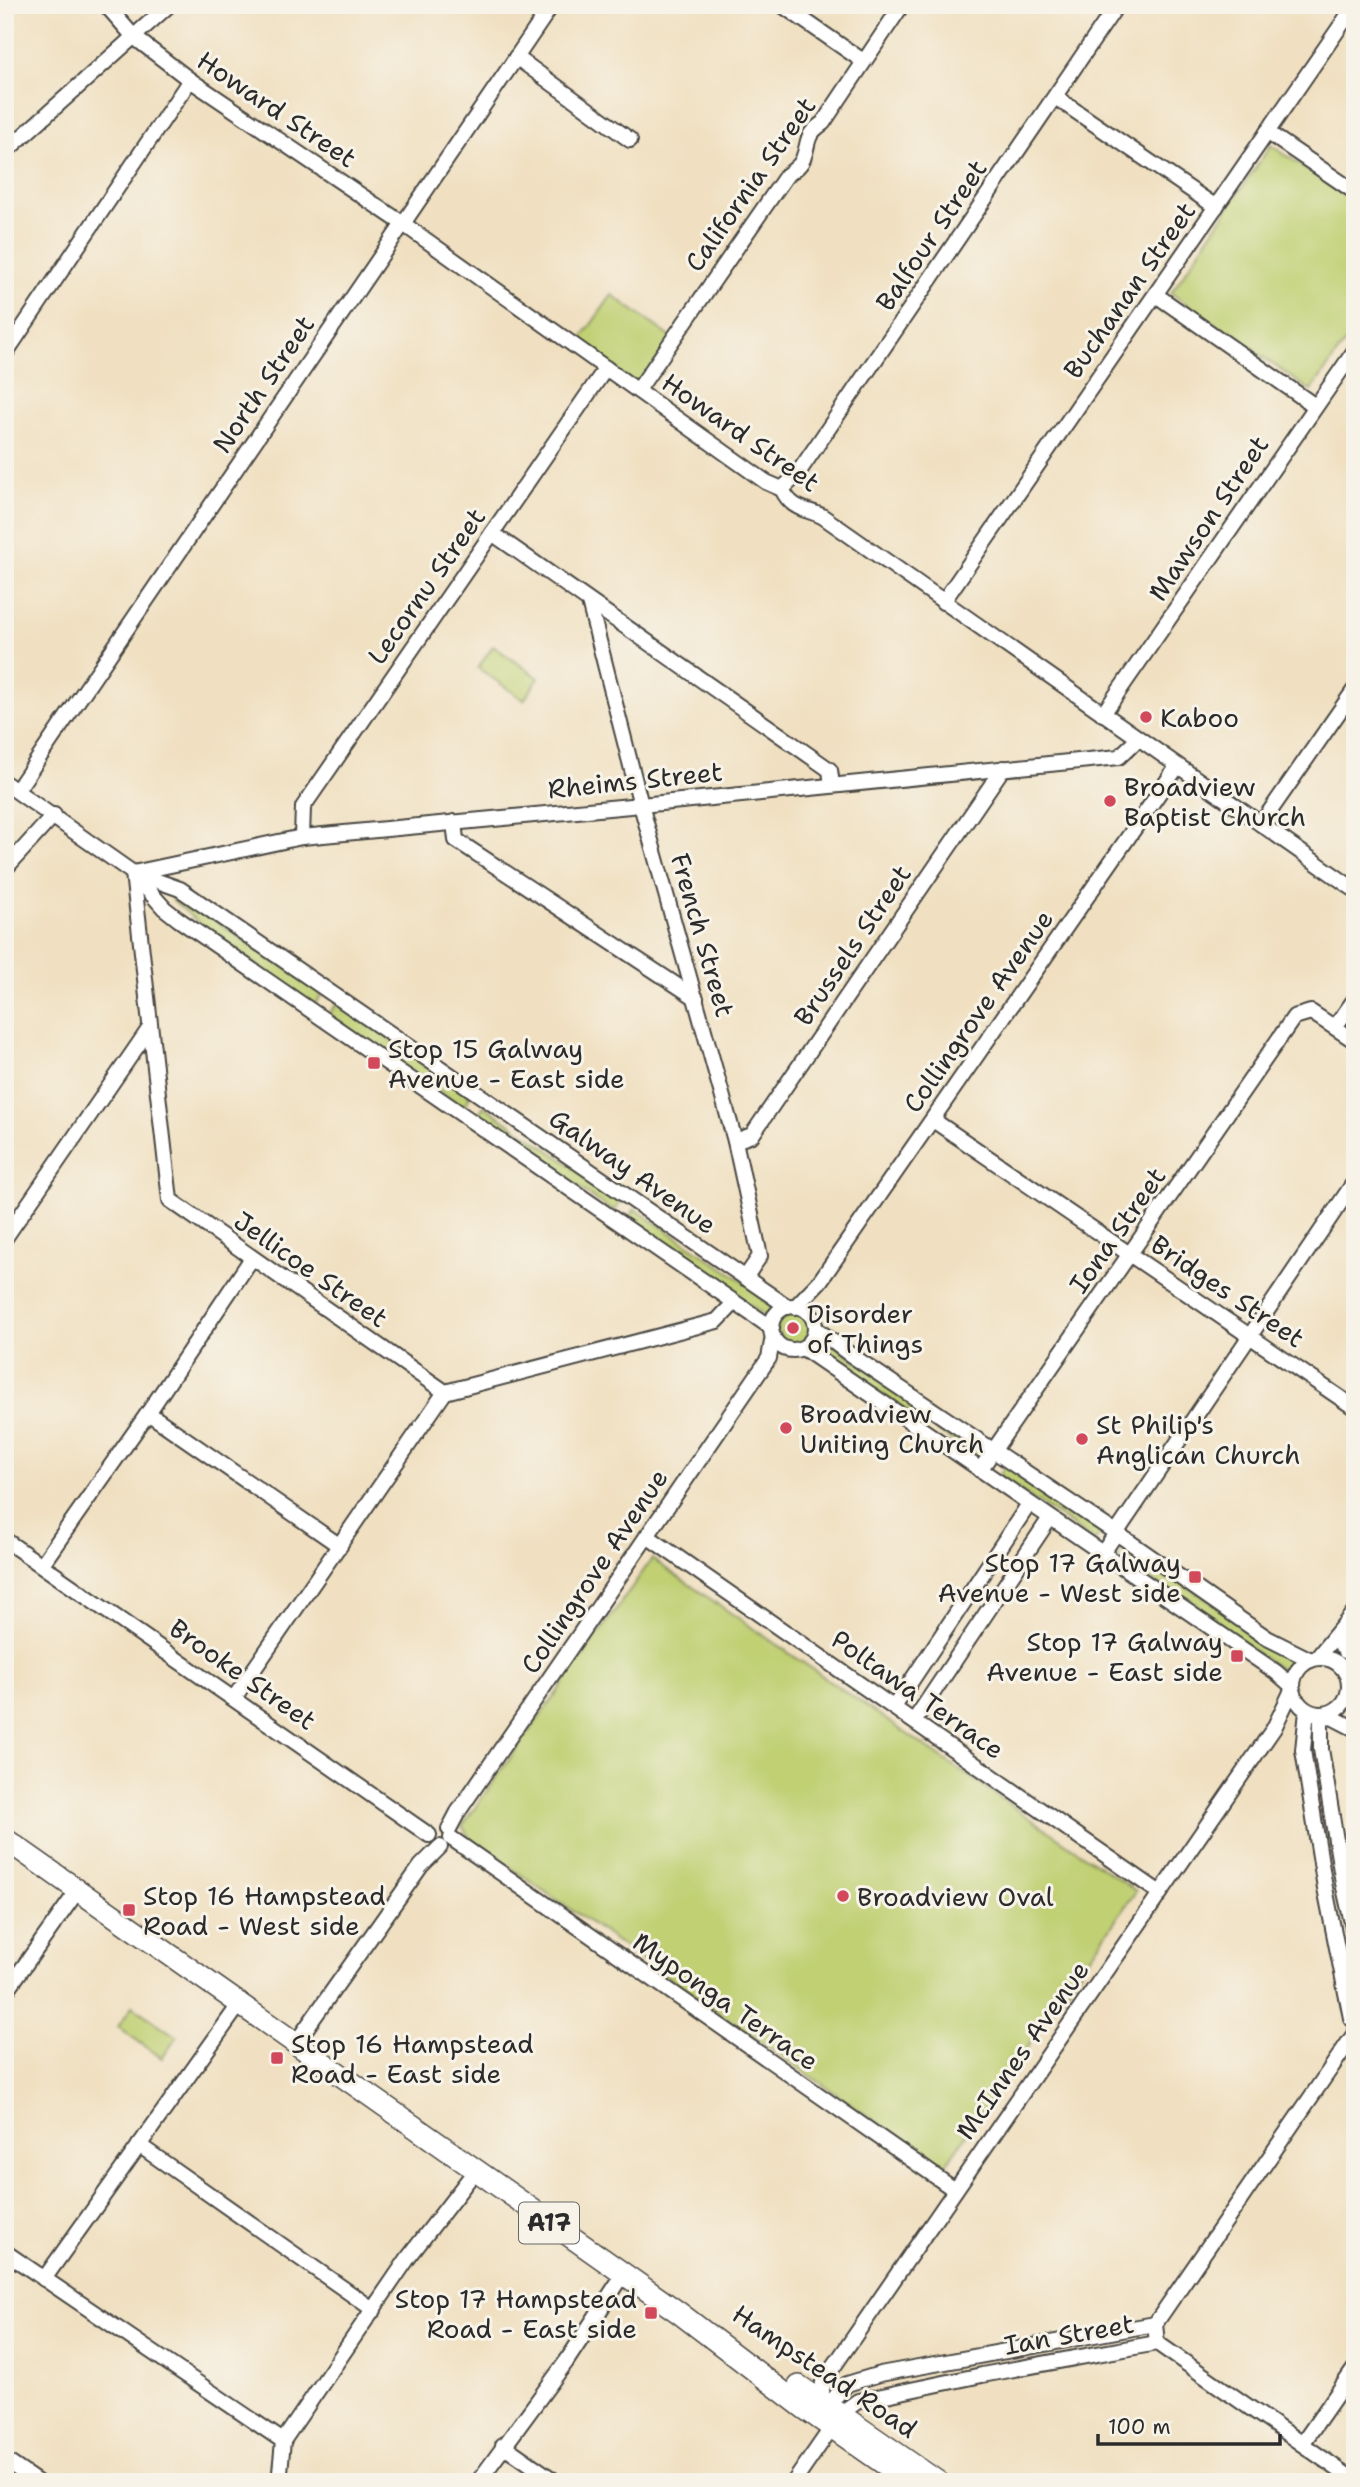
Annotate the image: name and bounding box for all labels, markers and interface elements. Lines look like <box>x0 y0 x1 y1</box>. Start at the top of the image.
street label: Howard Street <box>190 43 364 175</box>
street label: California Street <box>677 90 823 278</box>
street label: Balfour Street <box>867 152 995 318</box>
street label: Buchanan Street <box>1055 195 1203 385</box>
street label: North Street <box>204 308 322 460</box>
street label: Howard Street <box>655 365 827 499</box>
street label: Mawson Street <box>1140 429 1276 607</box>
street label: Lecornu Street <box>359 501 493 671</box>
place label: Kaboo <box>1160 700 1239 735</box>
marker: Kaboo <box>1138 709 1154 725</box>
street label: Rheims Street <box>546 753 724 807</box>
place label: Broadview Baptist Church <box>1124 769 1306 834</box>
marker: Broadview Baptist Church <box>1102 793 1118 809</box>
street label: French Street <box>663 849 743 1021</box>
street label: Brussels Street <box>785 858 919 1032</box>
street label: Collingrove Avenue <box>895 903 1061 1119</box>
place label: Stop 15 Galway Avenue - East side <box>388 1031 625 1096</box>
marker: Stop 15 Galway Avenue - East side <box>366 1055 382 1071</box>
street label: Galway Avenue <box>542 1100 724 1242</box>
street label: Iona Street <box>1061 1160 1173 1300</box>
street label: Jellicoe Street <box>227 1203 395 1335</box>
street label: Bridges Street <box>1144 1227 1312 1355</box>
place label: Disorder of Things <box>807 1296 923 1361</box>
marker: Disorder of Things <box>785 1320 801 1336</box>
place label: Broadview Uniting Church <box>800 1396 984 1461</box>
place label: St Philip's Anglican Church <box>1096 1407 1300 1472</box>
marker: Broadview Uniting Church <box>778 1420 794 1436</box>
marker: St Philip's Anglican Church <box>1074 1431 1090 1447</box>
street label: Collingrove Avenue <box>512 1462 676 1680</box>
place label: Stop 17 Galway Avenue - West side <box>938 1545 1181 1610</box>
marker: Stop 17 Galway Avenue - West side <box>1187 1569 1203 1585</box>
street label: Brooke Street <box>163 1610 323 1738</box>
street label: Poltawa Terrace <box>825 1621 1011 1767</box>
place label: Stop 17 Galway Avenue - East side <box>986 1624 1223 1689</box>
marker: Stop 17 Galway Avenue - East side <box>1229 1648 1245 1664</box>
place label: Stop 16 Hampstead Road - West side <box>143 1878 386 1943</box>
place label: Broadview Oval <box>857 1879 1054 1914</box>
marker: Broadview Oval <box>835 1888 851 1904</box>
marker: Stop 16 Hampstead Road - West side <box>121 1902 137 1918</box>
street label: Myponga Terrace <box>626 1924 826 2078</box>
street label: McInnes Avenue <box>947 1954 1097 2146</box>
place label: Stop 16 Hampstead Road - East side <box>291 2026 534 2091</box>
marker: Stop 16 Hampstead Road - East side <box>269 2050 285 2066</box>
road number: A17 <box>519 2202 579 2244</box>
place label: Stop 17 Hampstead Road - East side <box>395 2281 637 2346</box>
street label: Hampstead Road <box>726 2296 924 2446</box>
marker: Stop 17 Hampstead Road - East side <box>643 2305 659 2321</box>
street label: Ian Street <box>1001 2305 1137 2363</box>
scale bar <box>1098 2403 1280 2447</box>
text: 100 m <box>1108 2413 1171 2441</box>

